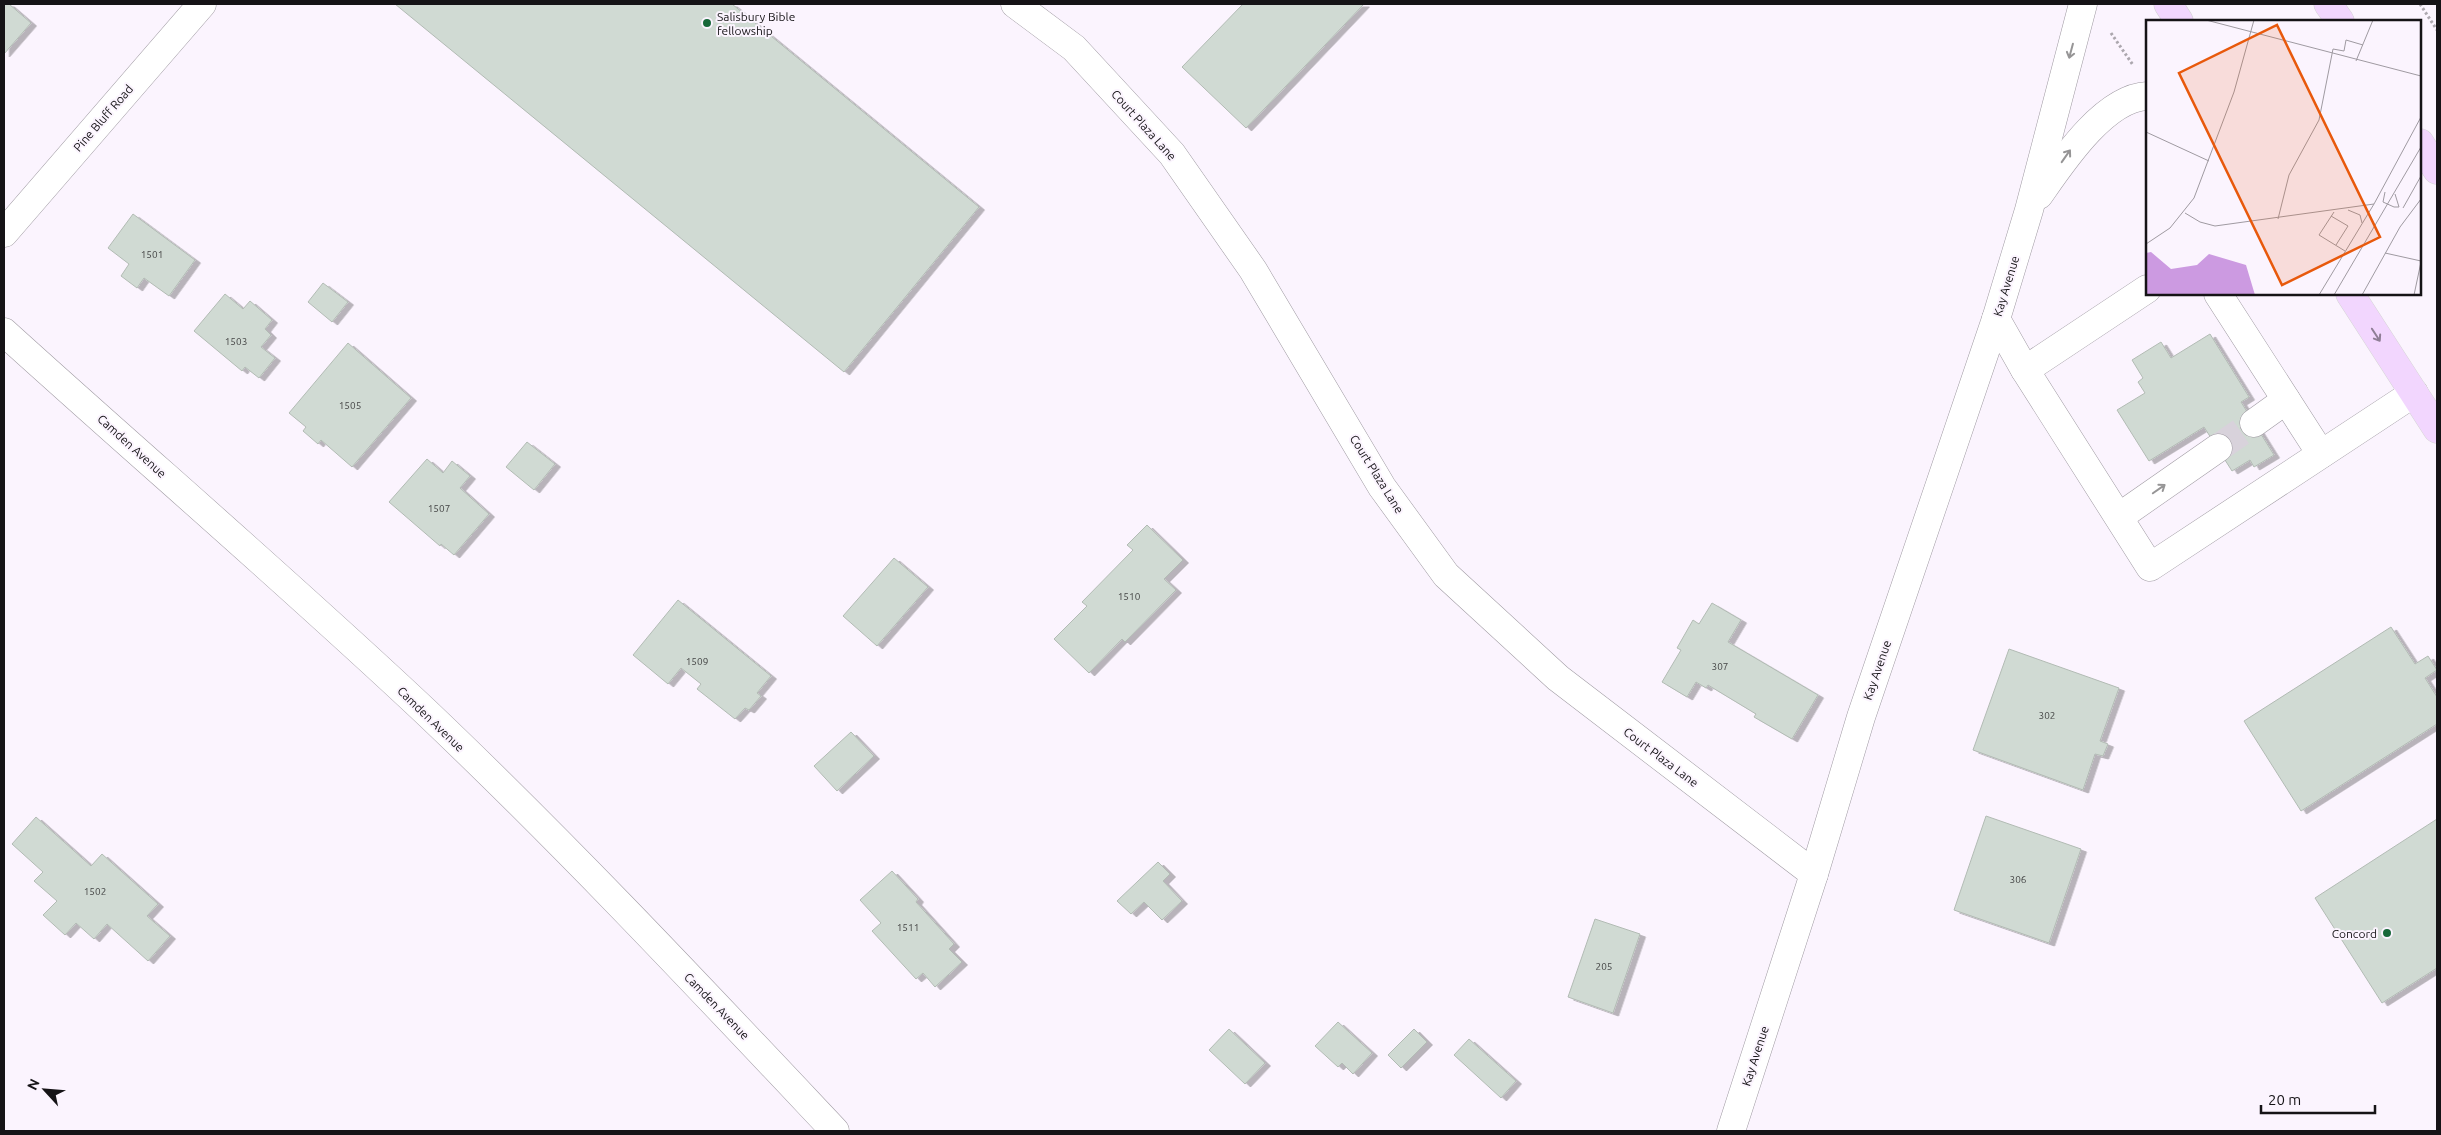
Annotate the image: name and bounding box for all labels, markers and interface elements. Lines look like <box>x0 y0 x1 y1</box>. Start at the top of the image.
place label: Salisbury Bible fellowship <box>717 10 795 37</box>
marker: Salisbury Bible fellowship <box>701 17 713 29</box>
inset map <box>2146 20 2421 295</box>
one-way arrow <box>2066 42 2075 58</box>
street label: Pine Bluff Road <box>71 82 135 154</box>
street label: Court Plaza Lane <box>1109 87 1179 163</box>
one-way arrow <box>2061 149 2071 163</box>
house number: 1501 <box>141 249 163 260</box>
street label: Kay Avenue <box>1991 254 2021 318</box>
one-way arrow <box>2371 328 2382 342</box>
house number: 1503 <box>225 336 247 347</box>
house number: 1505 <box>339 400 361 411</box>
street label: Camden Avenue <box>95 412 169 480</box>
street label: Court Plaza Lane <box>1348 432 1406 516</box>
one-way arrow <box>2152 484 2166 494</box>
house number: 1507 <box>428 503 450 514</box>
house number: 1510 <box>1118 591 1141 602</box>
street label: Kay Avenue <box>1861 638 1893 702</box>
house number: 1509 <box>686 656 708 667</box>
house number: 307 <box>1712 661 1728 672</box>
street label: Camden Avenue <box>395 684 467 754</box>
house number: 302 <box>2039 710 2055 721</box>
street label: Court Plaza Lane <box>1621 725 1701 789</box>
house number: 306 <box>2010 874 2027 885</box>
house number: 1502 <box>84 886 106 897</box>
house number: 1511 <box>897 922 919 933</box>
place label: Concord <box>2332 927 2377 940</box>
marker: Concord <box>2381 927 2393 939</box>
house number: 205 <box>1596 961 1612 972</box>
street label: Camden Avenue <box>682 970 752 1042</box>
street label: Kay Avenue <box>1739 1024 1771 1088</box>
north arrow <box>20 1065 70 1115</box>
text: N <box>24 1076 43 1093</box>
scale bar <box>2261 1082 2375 1114</box>
text: 20 m <box>2268 1091 2301 1108</box>

